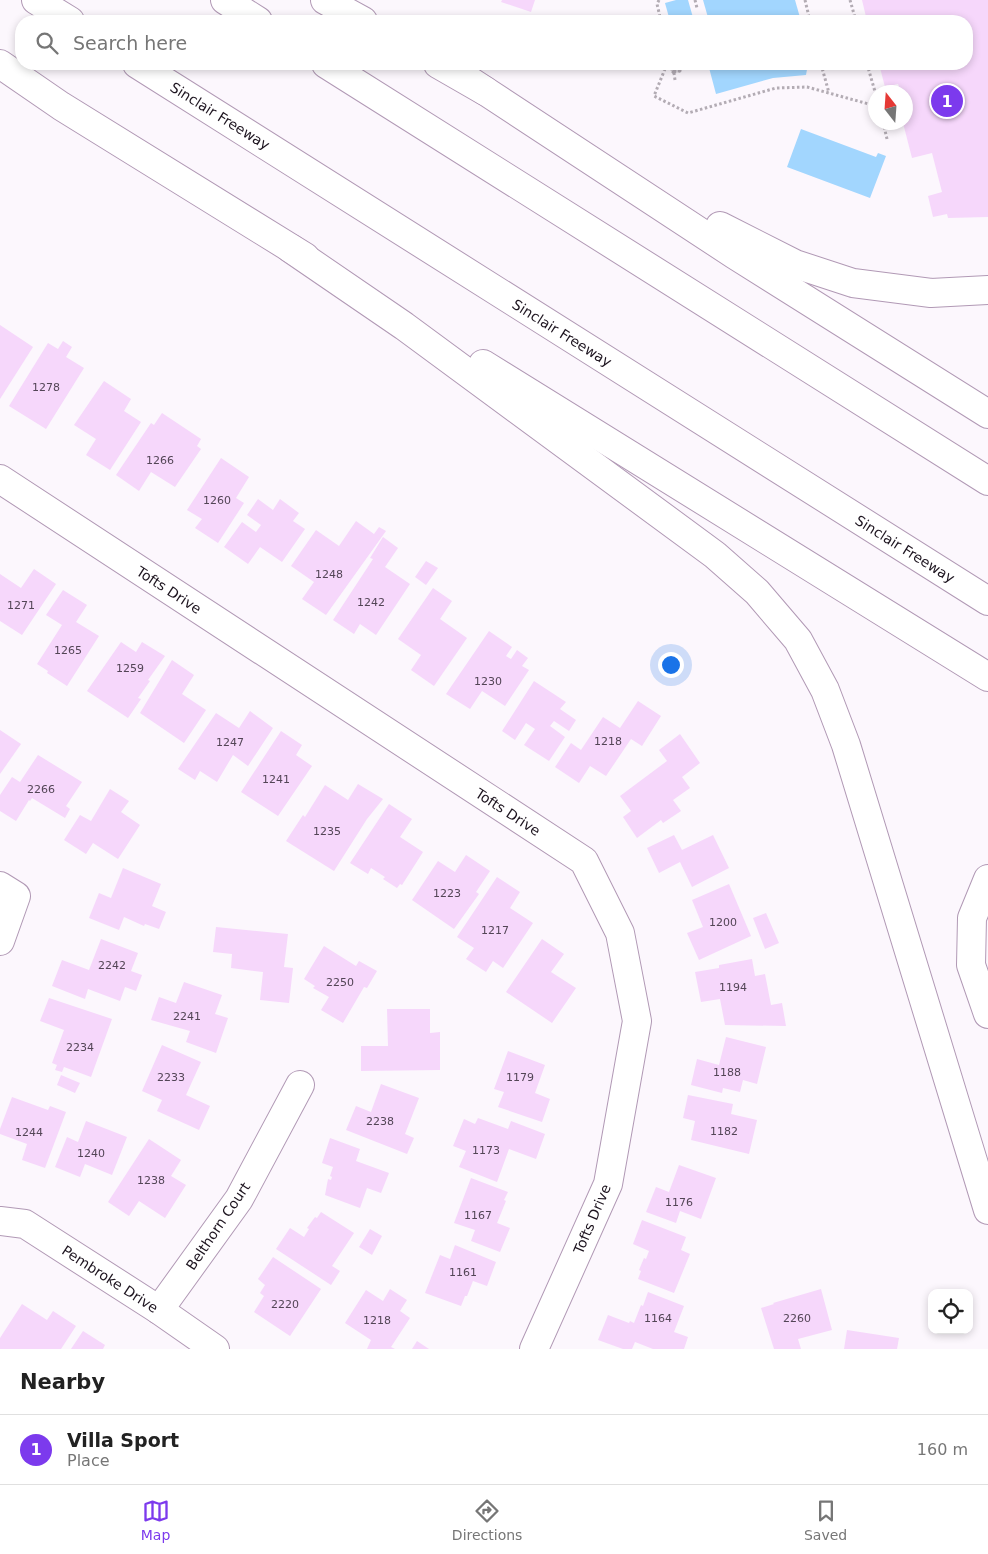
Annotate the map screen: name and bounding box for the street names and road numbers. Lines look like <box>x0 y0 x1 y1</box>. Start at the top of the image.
street label: Sinclair Freeway <box>167 79 273 153</box>
street label: Sinclair Freeway <box>509 296 615 370</box>
street label: Sinclair Freeway <box>852 512 958 586</box>
street label: Tofts Drive <box>133 563 204 617</box>
street label: Tofts Drive <box>472 785 543 839</box>
street label: Belthorn Court <box>183 1179 254 1273</box>
street label: Tofts Drive <box>570 1182 614 1257</box>
street label: Pembroke Drive <box>59 1242 161 1316</box>

